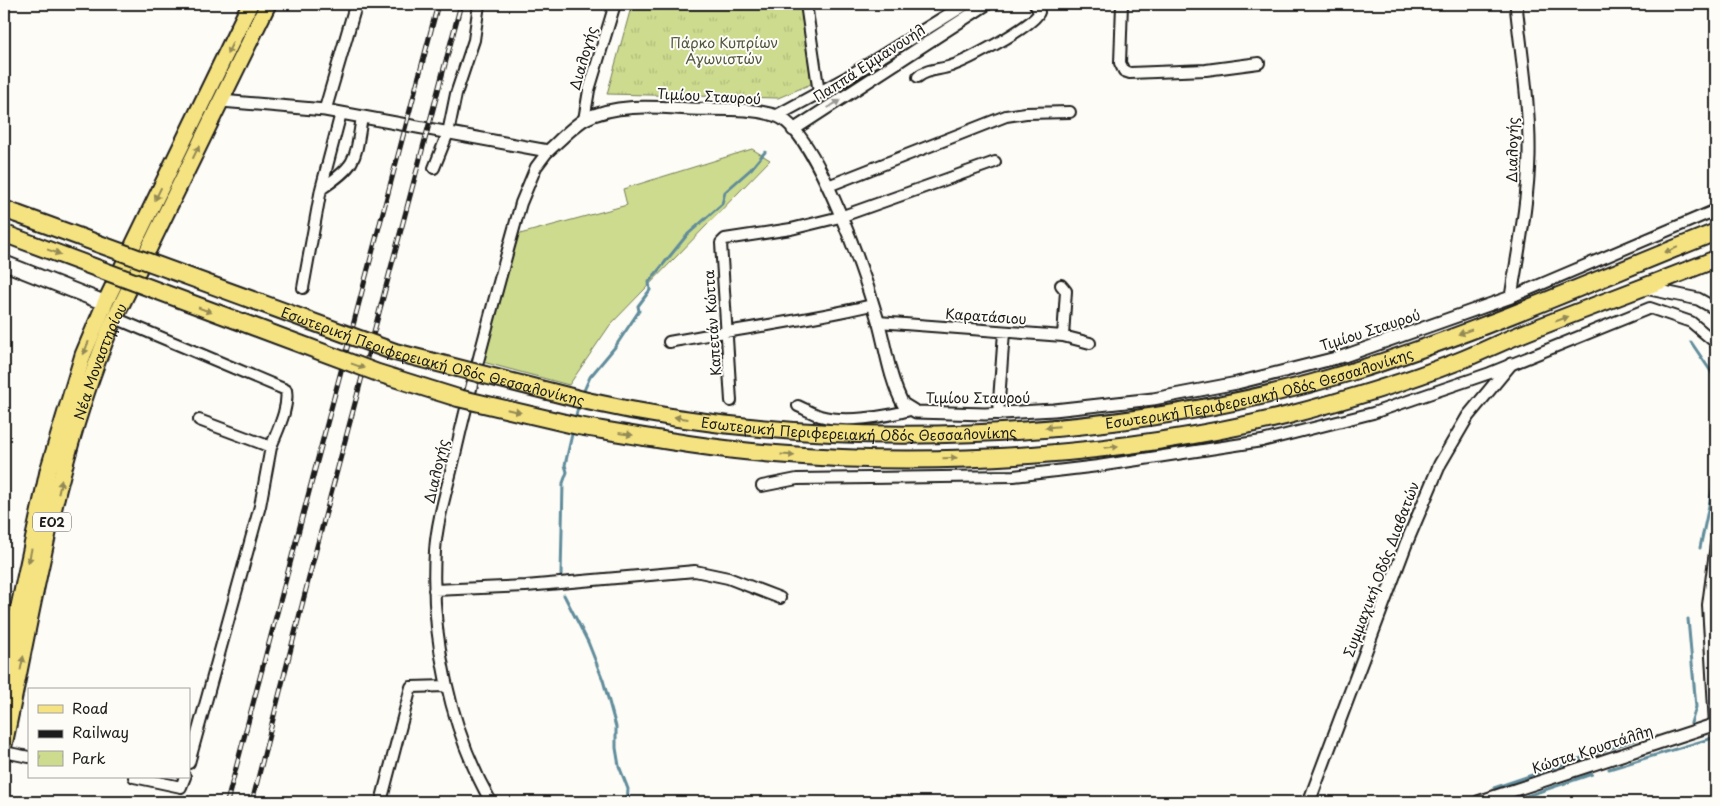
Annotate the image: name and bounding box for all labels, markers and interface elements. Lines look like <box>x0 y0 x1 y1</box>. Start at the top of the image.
street label: Παππά Εμμανουήλ <box>809 19 929 107</box>
street label: Διαλογής <box>564 24 602 92</box>
park label: Πάρκο Κυπρίων Αγωνιστών <box>670 32 778 69</box>
one-way arrow <box>226 41 234 55</box>
street label: Τιμίου Σταυρού <box>656 83 762 109</box>
one-way arrow <box>827 99 840 108</box>
street label: Διαλογής <box>1501 117 1523 183</box>
one-way arrow <box>193 145 201 159</box>
one-way arrow <box>154 187 162 201</box>
one-way arrow <box>1663 246 1678 254</box>
one-way arrow <box>46 249 61 256</box>
street label: Καπετάν Κώττα <box>698 269 726 377</box>
street label: Νέα Μοναστηρίου <box>68 299 131 422</box>
street label: Εσωτερική Περιφερειακή Οδός Θεσσαλονίκης <box>278 301 587 411</box>
street label: Καρατάσιου <box>945 303 1027 329</box>
street label: Τιμίου Σταυρού <box>1317 304 1423 356</box>
one-way arrow <box>198 306 213 314</box>
one-way arrow <box>1554 315 1569 322</box>
one-way arrow <box>1457 329 1472 336</box>
one-way arrow <box>82 341 89 356</box>
street label: Εσωτερική Περιφερειακή Οδός Θεσσαλονίκης <box>1104 342 1416 433</box>
one-way arrow <box>351 362 366 370</box>
street label: Τιμίου Σταυρού <box>926 387 1030 408</box>
one-way arrow <box>506 407 521 415</box>
street label: Εσωτερική Περιφερειακή Οδός Θεσσαλονίκης <box>700 411 1017 445</box>
one-way arrow <box>672 414 688 422</box>
one-way arrow <box>1044 424 1060 432</box>
one-way arrow <box>619 430 635 438</box>
street label: Διαλογής <box>418 437 454 505</box>
one-way arrow <box>1104 443 1120 451</box>
one-way arrow <box>780 451 796 459</box>
one-way arrow <box>942 454 958 462</box>
street label: Συμμαχική Οδός Διαβατών <box>1338 478 1424 660</box>
one-way arrow <box>56 479 64 494</box>
road number: ΕΟ2 <box>33 512 71 532</box>
one-way arrow <box>26 548 34 563</box>
one-way arrow <box>18 654 26 670</box>
legend <box>28 688 190 778</box>
text: Road <box>72 696 108 719</box>
text: Railway <box>72 720 129 743</box>
street label: Κώστα Κρυστάλλη <box>1529 720 1655 778</box>
text: Park <box>72 746 106 769</box>

